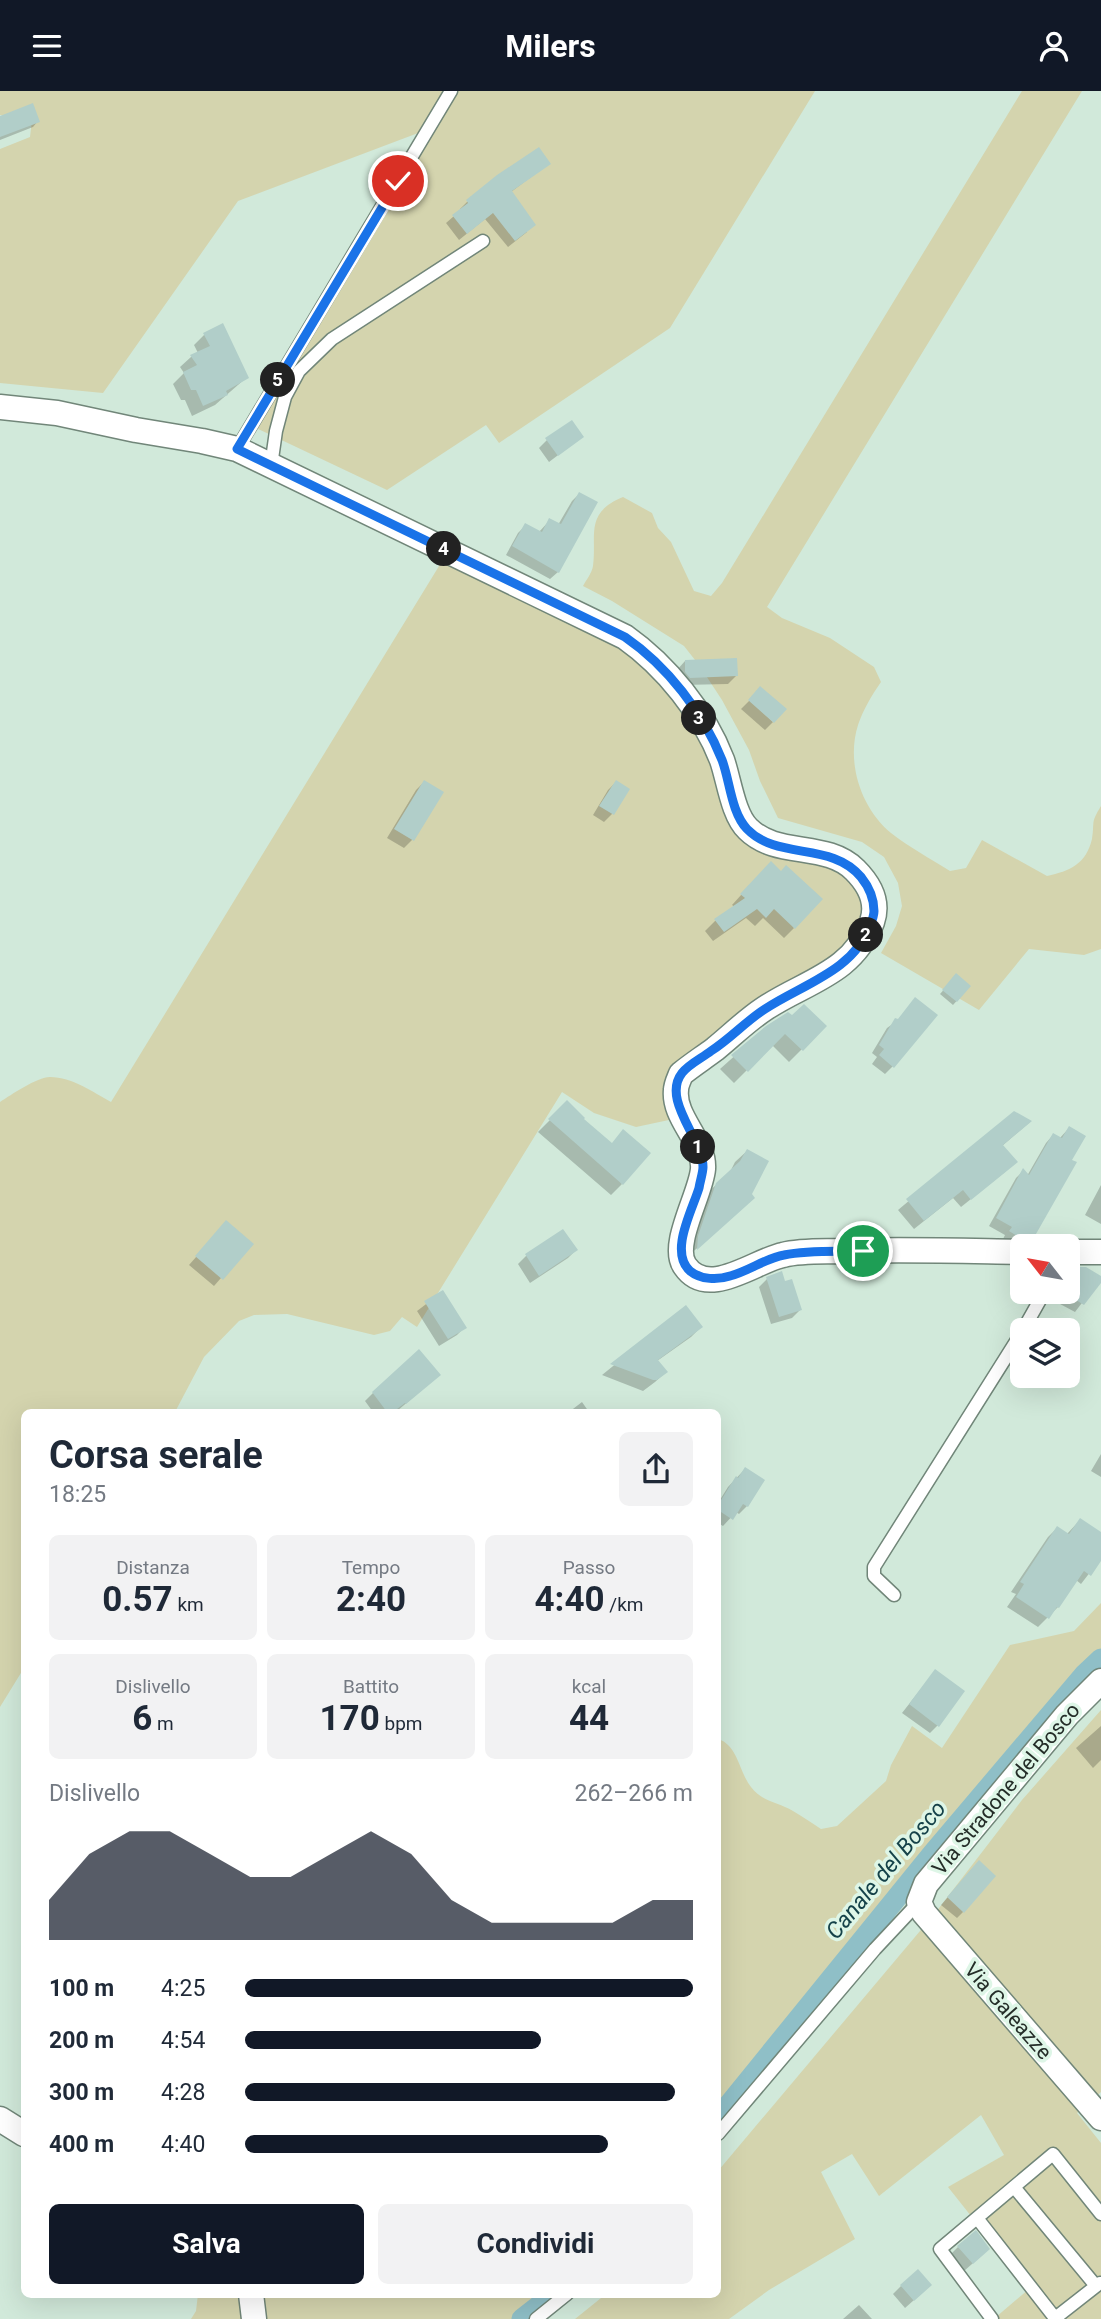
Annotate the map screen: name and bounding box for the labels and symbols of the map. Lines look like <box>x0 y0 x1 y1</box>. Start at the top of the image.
pin <box>368 151 428 211</box>
pin: 5 <box>260 363 296 397</box>
pin: 4 <box>426 531 462 567</box>
pin: 3 <box>682 701 716 735</box>
pin: 2 <box>848 917 884 953</box>
pin: 1 <box>680 1129 716 1165</box>
pin <box>833 1221 893 1281</box>
north arrow <box>1010 1234 1080 1304</box>
street label: Via Stradone del Bosco <box>927 1698 1085 1880</box>
water label: Canale del Bosco <box>820 1795 952 1945</box>
street label: Via Galeazze <box>959 1958 1057 2064</box>

